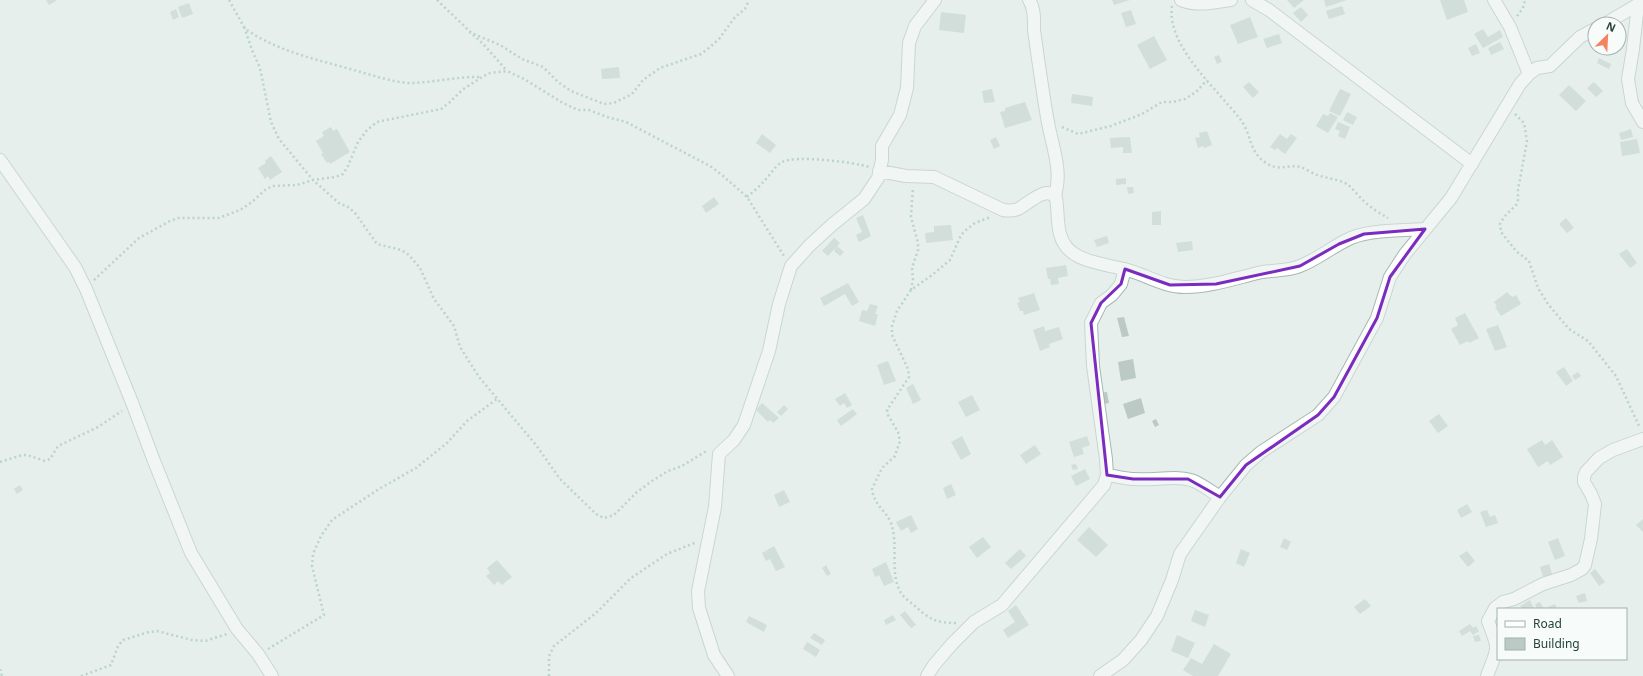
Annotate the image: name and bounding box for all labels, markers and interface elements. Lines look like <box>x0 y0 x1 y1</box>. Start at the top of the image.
north arrow <box>1587 16 1627 56</box>
text: N <box>1604 18 1618 35</box>
legend <box>1497 608 1627 660</box>
text: Road <box>1533 615 1562 632</box>
text: Building <box>1533 635 1580 652</box>

